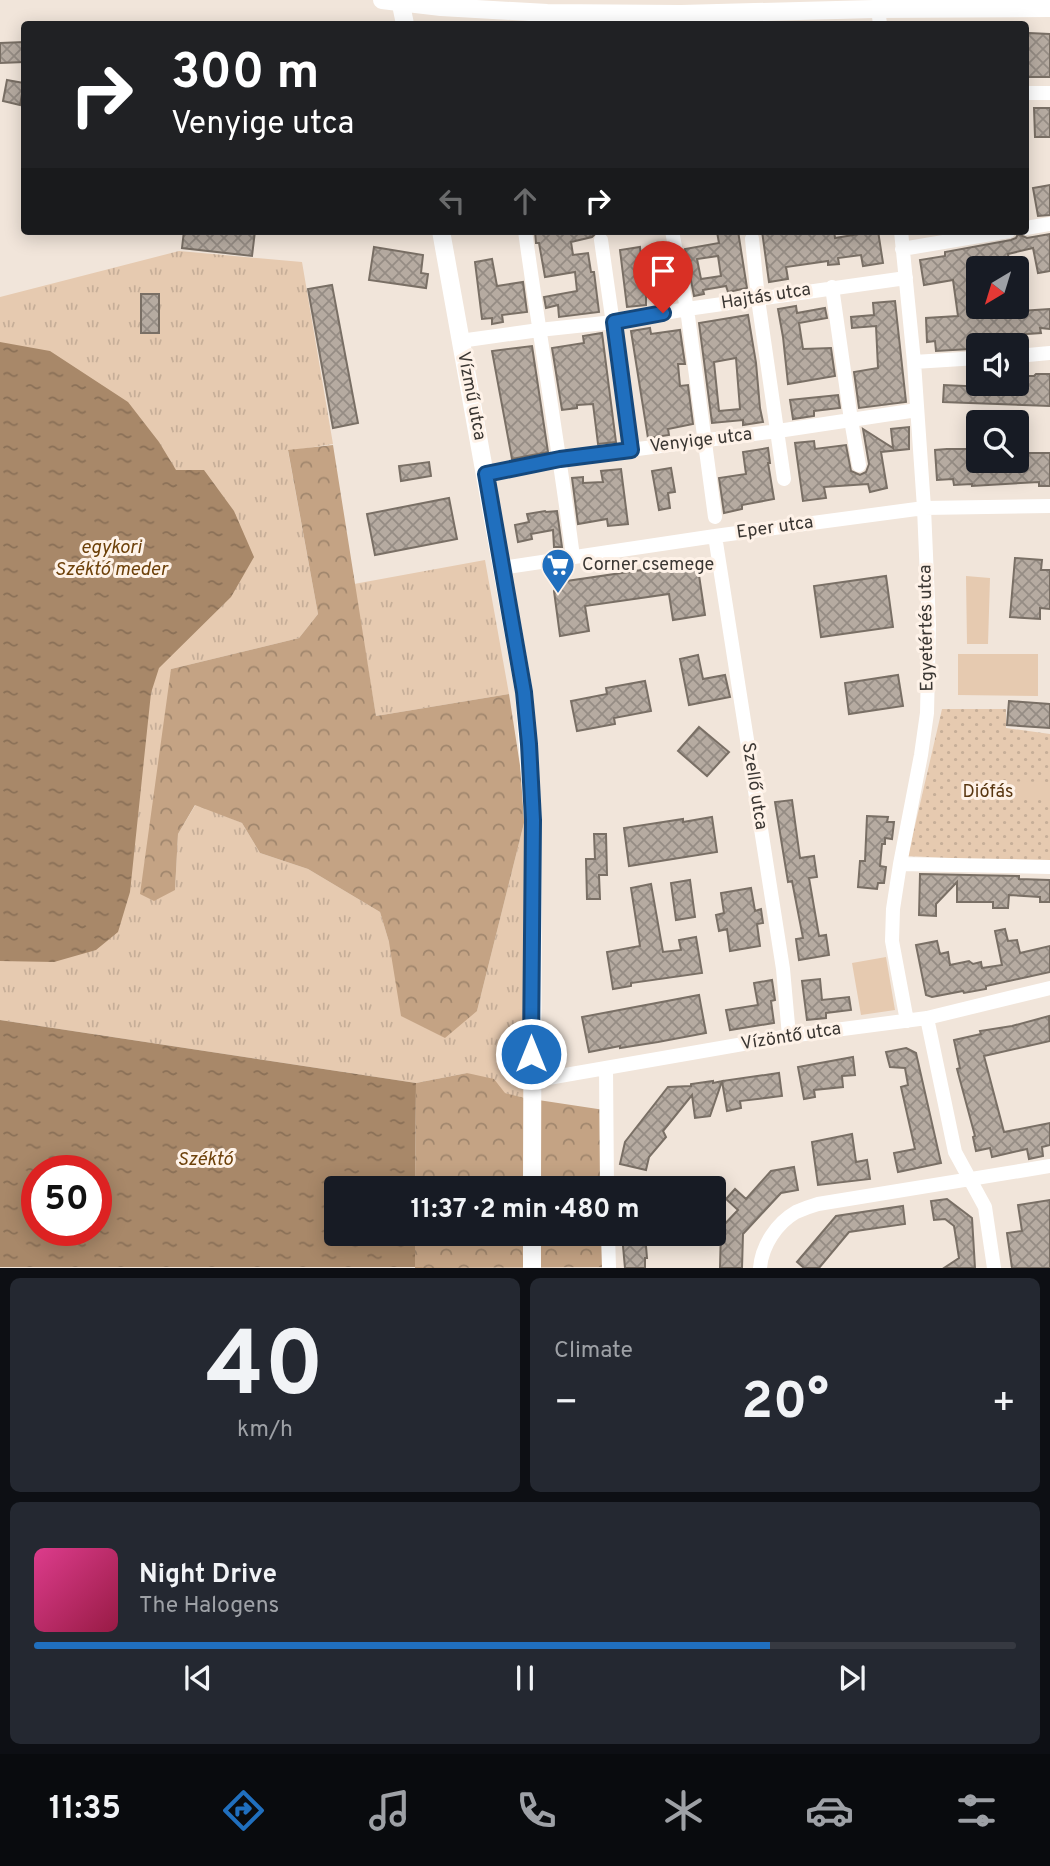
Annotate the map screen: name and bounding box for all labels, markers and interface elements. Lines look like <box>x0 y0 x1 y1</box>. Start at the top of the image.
text: 300 m <box>171 44 319 106</box>
icon: right <box>56 49 147 140</box>
text: Venyige utca <box>171 105 354 145</box>
icon: left <box>433 182 471 220</box>
icon: ahead <box>506 182 544 220</box>
icon: right <box>579 182 617 220</box>
pin <box>633 241 693 313</box>
icon: arrive <box>644 252 682 290</box>
north arrow <box>966 256 1029 318</box>
map controls <box>966 256 1029 473</box>
street label: Hajtás utca <box>719 279 813 315</box>
button: sound <box>966 333 1029 396</box>
street label: Vízmű utca <box>451 350 491 442</box>
button: search <box>966 410 1029 473</box>
street label: Venyige utca <box>648 423 754 459</box>
street label: Eper utca <box>735 511 815 545</box>
water label: egykori Széktó meder <box>54 536 169 582</box>
supermarket icon: Corner csemege <box>539 546 577 595</box>
place label: Corner csemege <box>582 554 714 577</box>
street label: Egyetértés utca <box>914 564 940 692</box>
street label: Szellő utca <box>736 741 772 831</box>
park label: Diófás <box>963 781 1013 804</box>
position arrow <box>494 1017 568 1091</box>
street label: Vízöntő utca <box>739 1018 843 1056</box>
water label: Széktó <box>177 1148 235 1172</box>
speed limit sign: 50 <box>21 1155 112 1246</box>
text: 11:37 · 2 min · 480 m <box>410 1194 640 1227</box>
text: 40 <box>206 1313 324 1428</box>
text: Climate <box>554 1337 633 1366</box>
text: 20° <box>741 1371 829 1437</box>
text: − <box>554 1380 579 1429</box>
text: + <box>991 1380 1016 1429</box>
text: km/h <box>237 1416 293 1445</box>
text: Night Drive <box>139 1559 277 1592</box>
text: The Halogens <box>139 1592 279 1621</box>
icon: previous <box>179 1659 217 1697</box>
icon: pause <box>506 1659 544 1697</box>
icon: next <box>833 1659 871 1697</box>
icon: directions <box>219 1786 268 1835</box>
icon: music <box>365 1786 414 1835</box>
icon: phone <box>512 1786 561 1835</box>
icon: climate <box>659 1786 708 1835</box>
icon: car <box>805 1786 854 1835</box>
icon: filters <box>952 1786 1001 1835</box>
text: 11:35 <box>49 1790 121 1830</box>

